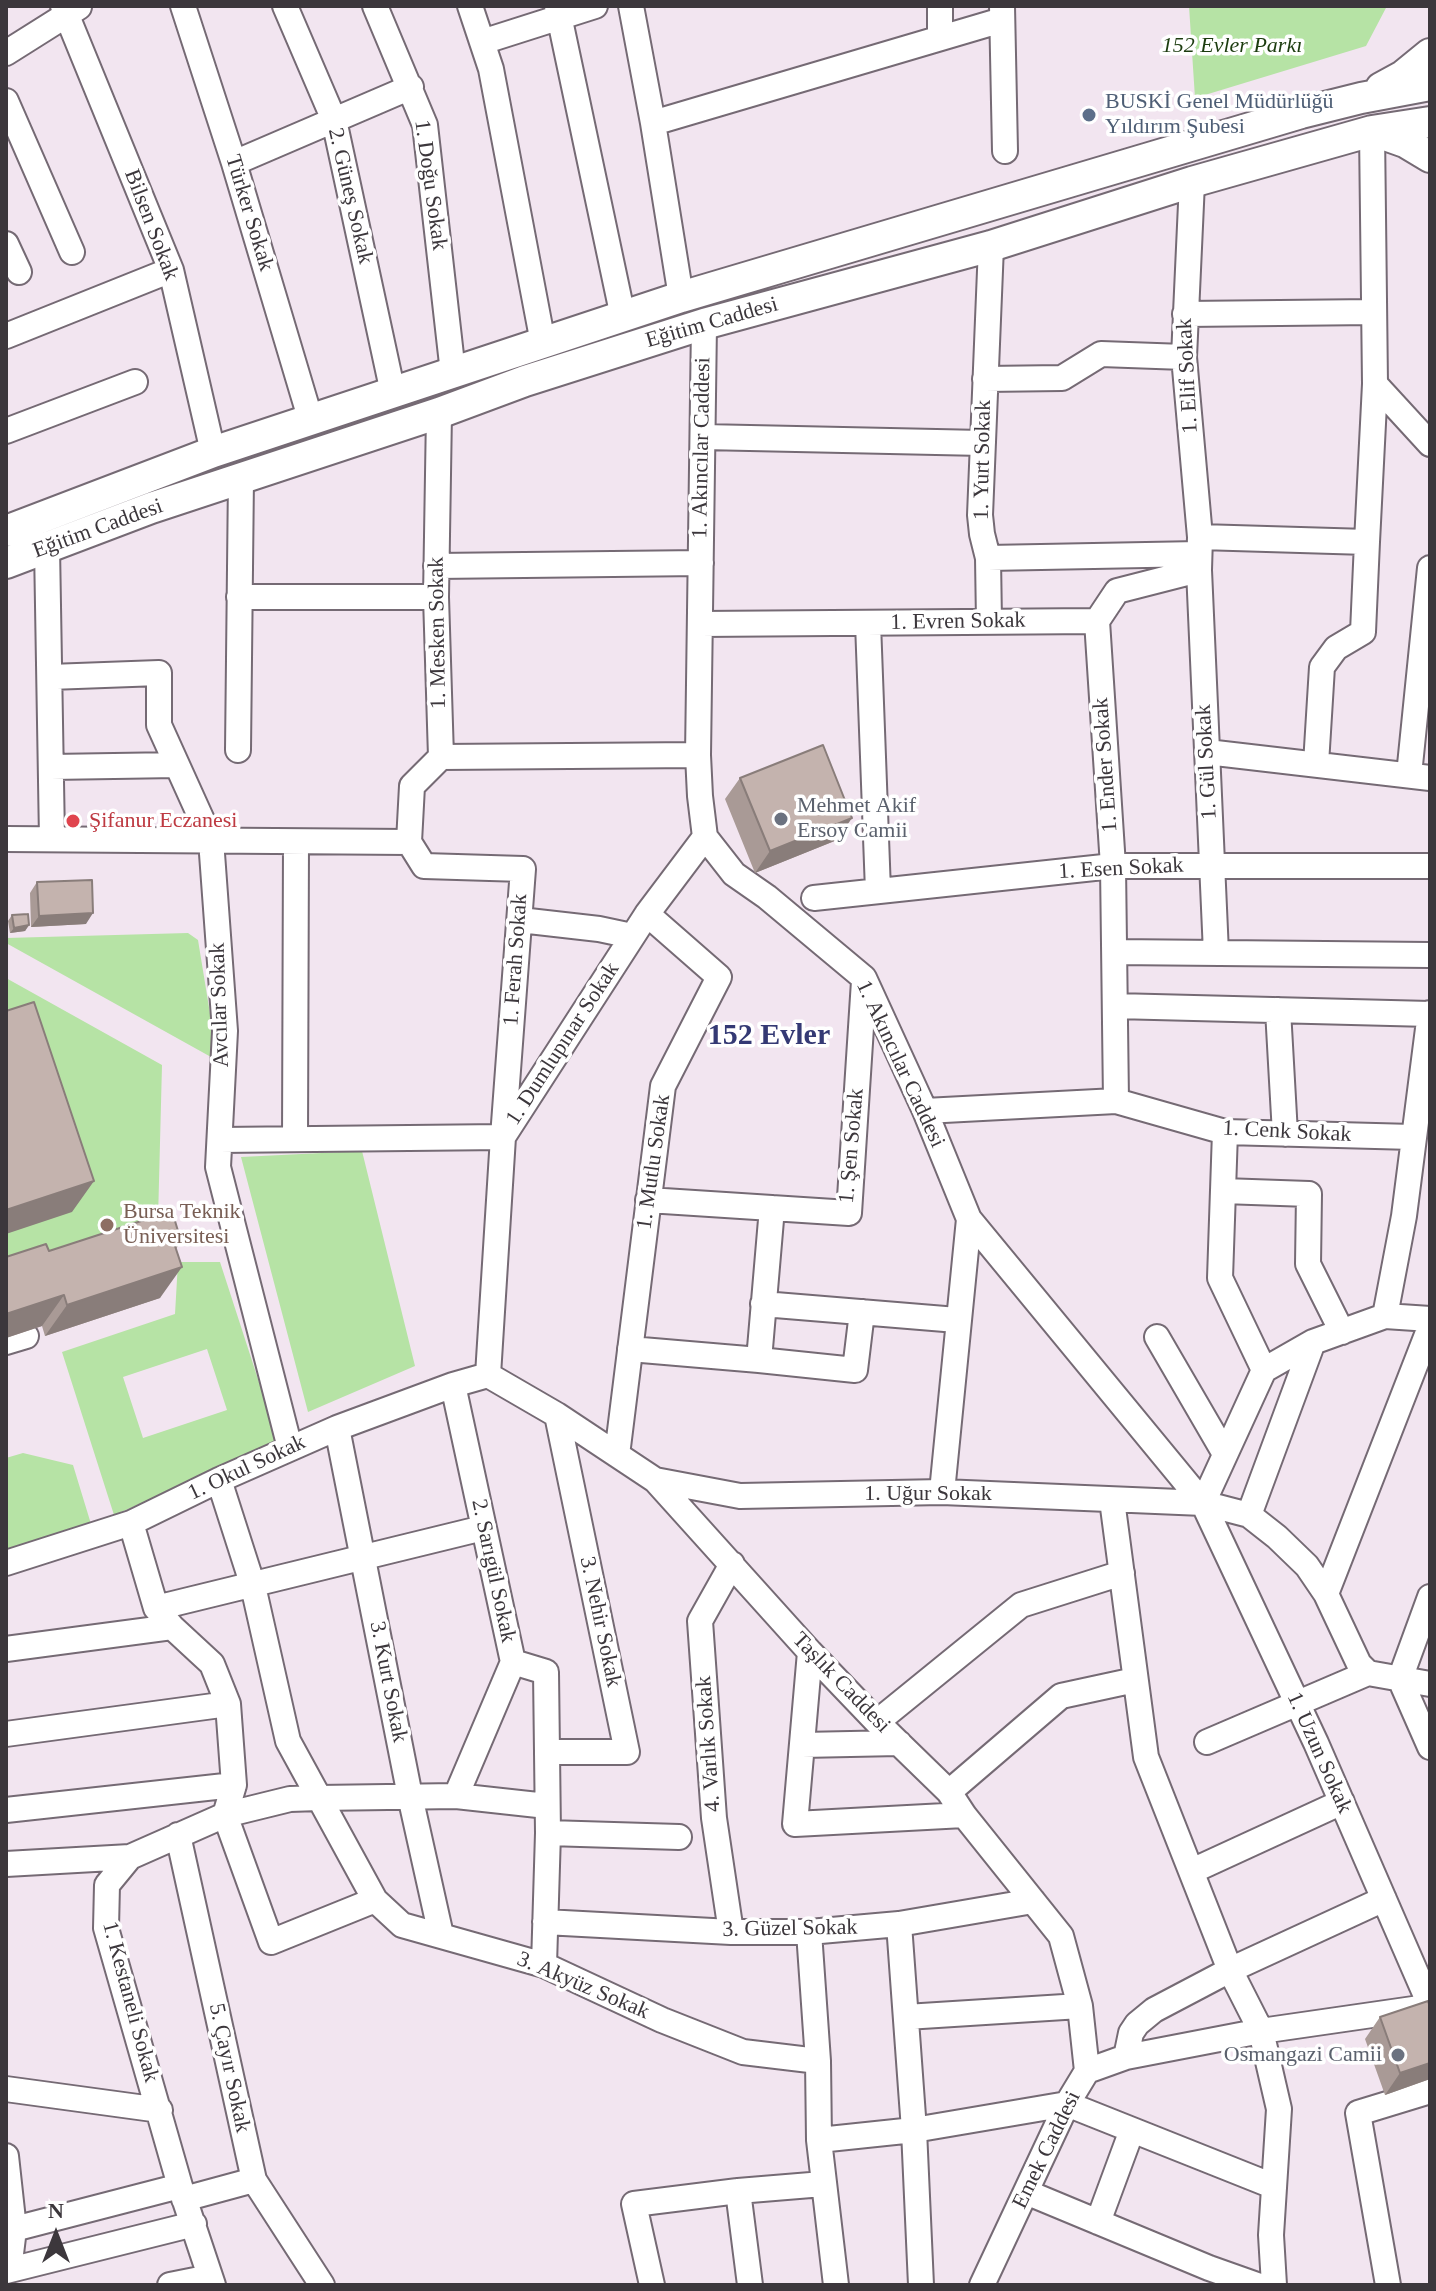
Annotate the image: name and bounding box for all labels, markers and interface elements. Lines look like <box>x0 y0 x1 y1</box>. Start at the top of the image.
park label: 152 Evler Parkı <box>1162 33 1302 59</box>
place label: BUSKİ Genel Müdürlüğü Yıldırım Şubesi <box>1105 89 1334 140</box>
marker: BUSKİ Genel Müdürlüğü Yıldırım Şubesi <box>1080 106 1098 124</box>
street label: 1. Doğu Sokak <box>408 118 452 252</box>
street label: 2. Güneş Sokak <box>322 125 378 267</box>
street label: Türker Sokak <box>219 152 279 274</box>
street label: Bilsen Sokak <box>118 166 184 284</box>
street label: Eğitim Caddesi <box>643 292 781 354</box>
street label: 1. Elif Sokak <box>1172 318 1204 434</box>
street label: 1. Akıncılar Caddesi <box>687 357 717 539</box>
street label: 1. Yurt Sokak <box>969 400 997 520</box>
street label: Eğitim Caddesi <box>29 493 167 565</box>
street label: 1. Mesken Sokak <box>423 557 453 709</box>
street label: 1. Evren Sokak <box>890 608 1026 636</box>
street label: 1. Ender Sokak <box>1088 697 1124 833</box>
street label: 1. Gül Sokak <box>1191 704 1223 820</box>
place label: Mehmet Akif Ersoy Camii <box>797 793 916 844</box>
place label: Şifanur Eczanesi <box>89 808 237 834</box>
marker: Mehmet Akif Ersoy Camii <box>772 810 790 828</box>
marker: Şifanur Eczanesi <box>64 812 82 830</box>
street label: 1. Esen Sokak <box>1058 853 1184 885</box>
street label: 1. Ferah Sokak <box>498 893 534 1027</box>
street label: Avcılar Sokak <box>205 942 235 1068</box>
street label: 1. Dumlupınar Sokak <box>501 958 625 1130</box>
street label: 1. Akıncılar Caddesi <box>850 976 950 1152</box>
district label: 152 Evler <box>708 1018 830 1054</box>
street label: 1. Şen Sokak <box>834 1087 870 1205</box>
street label: 1. Mutlu Sokak <box>631 1093 677 1231</box>
street label: 1. Cenk Sokak <box>1222 1115 1352 1149</box>
place label: Bursa Teknik Üniversitesi <box>123 1199 241 1250</box>
marker: Bursa Teknik Üniversitesi <box>98 1216 116 1234</box>
street label: 1. Okul Sokak <box>184 1429 310 1507</box>
street label: 1. Uğur Sokak <box>864 1481 992 1507</box>
street label: 2. Sarıgül Sokak <box>465 1497 521 1645</box>
street label: 3. Nehir Sokak <box>573 1554 627 1690</box>
street label: 3. Kurt Sokak <box>363 1619 413 1745</box>
street label: Taşlık Caddesi <box>786 1627 896 1739</box>
street label: 4. Varlık Sokak <box>691 1675 727 1813</box>
street label: 1. Uzun Sokak <box>1280 1688 1358 1818</box>
street label: 3. Güzel Sokak <box>722 1915 858 1943</box>
street label: 1. Kestaneli Sokak <box>96 1919 164 2085</box>
street label: 3. Akyüz Sokak <box>513 1946 653 2026</box>
street label: 5. Çayır Sokak <box>202 2001 256 2135</box>
place label: Osmangazi Camii <box>1224 2042 1382 2068</box>
marker: Osmangazi Camii <box>1389 2046 1407 2064</box>
street label: Emek Caddesi <box>1007 2087 1087 2213</box>
north arrow <box>16 2195 96 2275</box>
text: N <box>48 2198 64 2223</box>

